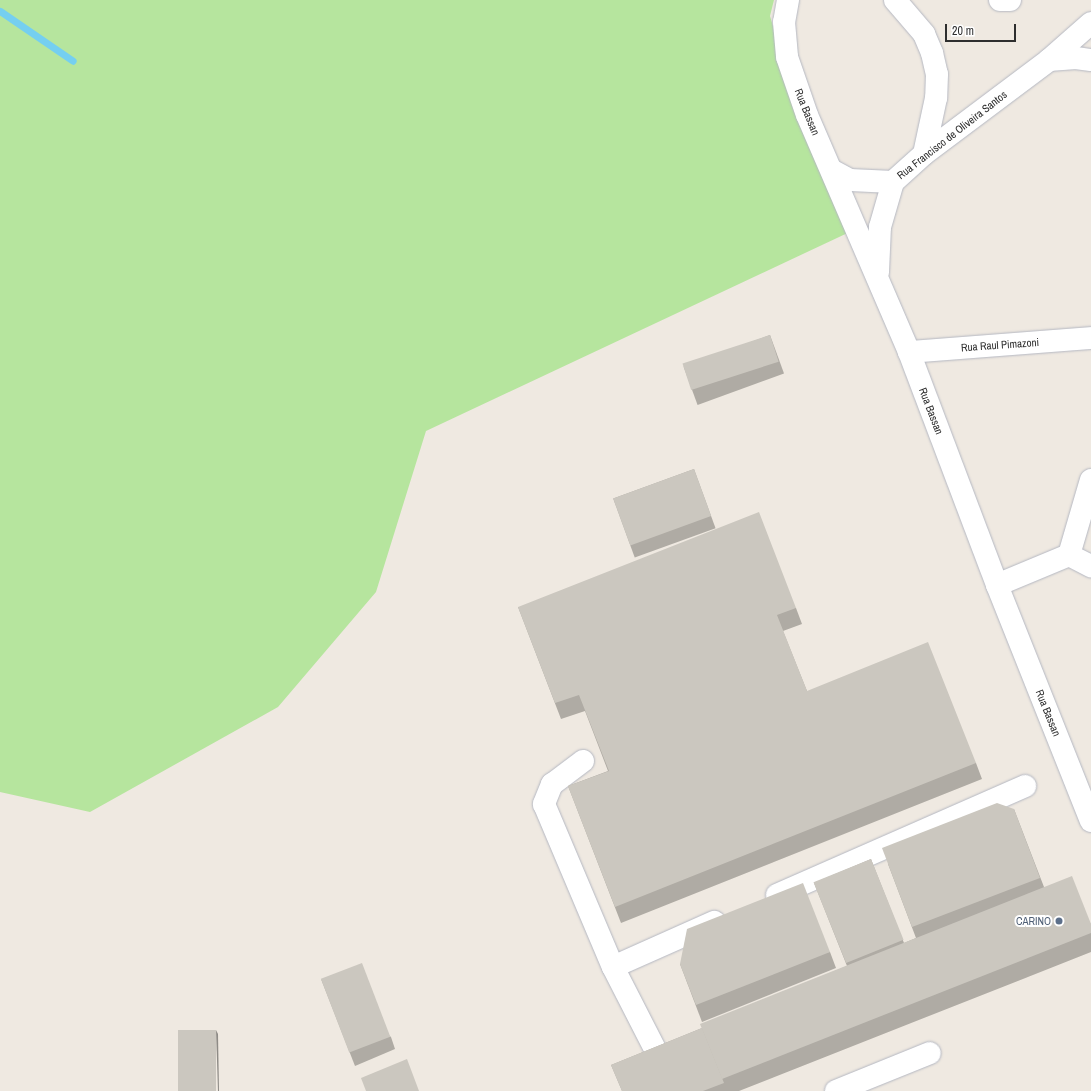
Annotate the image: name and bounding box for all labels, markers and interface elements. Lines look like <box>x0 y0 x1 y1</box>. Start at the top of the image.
scale bar <box>947 16 1018 42</box>
text: 20 m <box>952 23 974 39</box>
street label: Rua Bassan <box>792 87 822 137</box>
street label: Rua Francisco de Oliveira Santos <box>894 88 1010 182</box>
street label: Rua Raul Pimazoni <box>961 336 1039 354</box>
street label: Rua Bassan <box>916 386 946 436</box>
street label: Rua Bassan <box>1033 688 1063 738</box>
place label: CARINO <box>1016 914 1051 928</box>
marker: CARINO <box>1054 916 1064 926</box>

